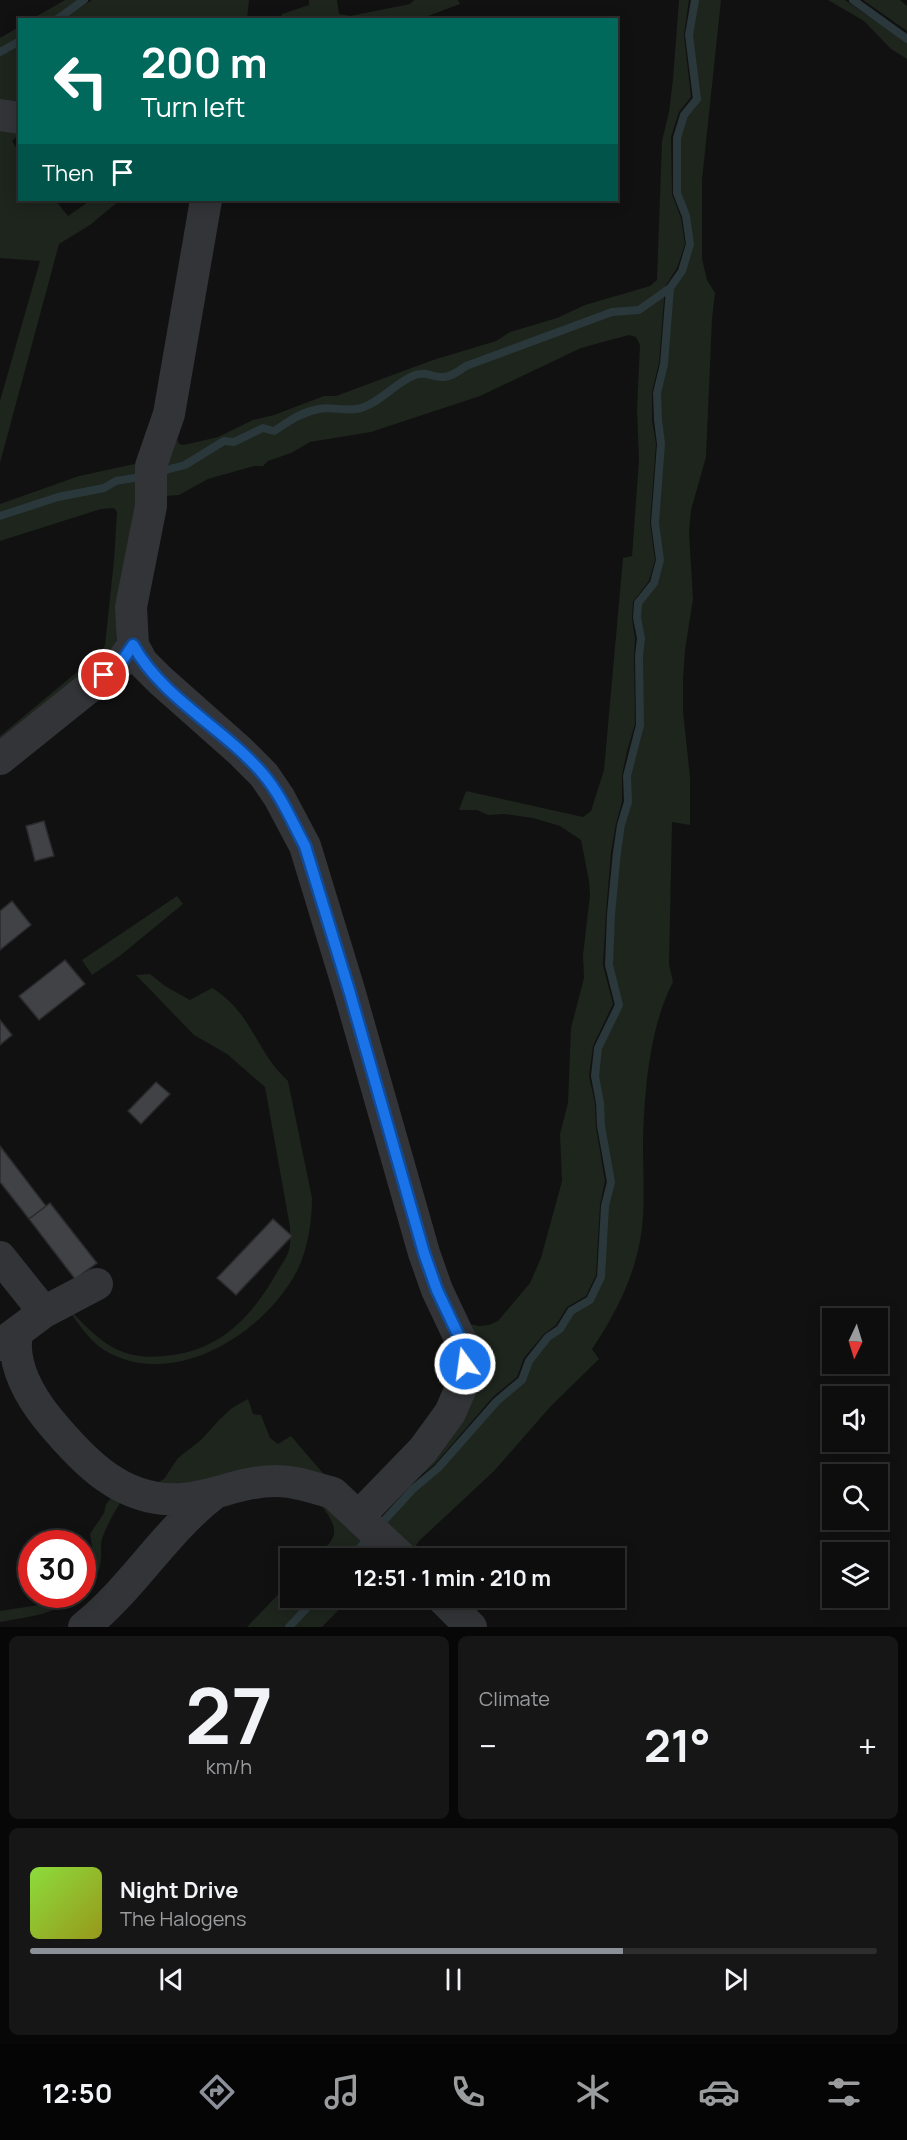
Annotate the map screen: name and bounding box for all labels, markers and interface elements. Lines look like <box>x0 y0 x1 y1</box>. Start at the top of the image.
text: 200 m <box>141 33 267 91</box>
icon: left <box>42 42 120 120</box>
text: Turn left <box>141 88 245 125</box>
icon: arrive <box>106 156 139 189</box>
text: Then <box>42 158 94 188</box>
pin <box>78 649 129 700</box>
icon: arrive <box>87 658 120 691</box>
north arrow <box>822 1308 888 1374</box>
map controls <box>822 1308 888 1608</box>
position arrow <box>433 1332 497 1396</box>
button: sound <box>822 1386 888 1452</box>
button: search <box>822 1464 888 1530</box>
speed limit sign: 30 <box>18 1530 96 1608</box>
button: layers <box>822 1542 888 1608</box>
text: 12:51 · 1 min · 210 m <box>354 1563 551 1593</box>
text: 27 <box>185 1661 273 1767</box>
text: Climate <box>479 1685 550 1712</box>
text: 21° <box>644 1714 711 1776</box>
text: − <box>479 1723 497 1768</box>
text: + <box>858 1723 877 1768</box>
text: km/h <box>206 1753 252 1780</box>
text: Night Drive <box>120 1875 239 1905</box>
text: The Halogens <box>120 1905 246 1932</box>
icon: previous <box>155 1963 188 1996</box>
icon: pause <box>437 1963 470 1996</box>
icon: next <box>719 1963 752 1996</box>
icon: directions <box>196 2071 238 2113</box>
icon: music <box>321 2071 363 2113</box>
icon: phone <box>447 2071 489 2113</box>
icon: climate <box>572 2071 614 2113</box>
icon: car <box>698 2071 740 2113</box>
icon: filters <box>823 2071 865 2113</box>
text: 12:50 <box>42 2074 112 2111</box>

